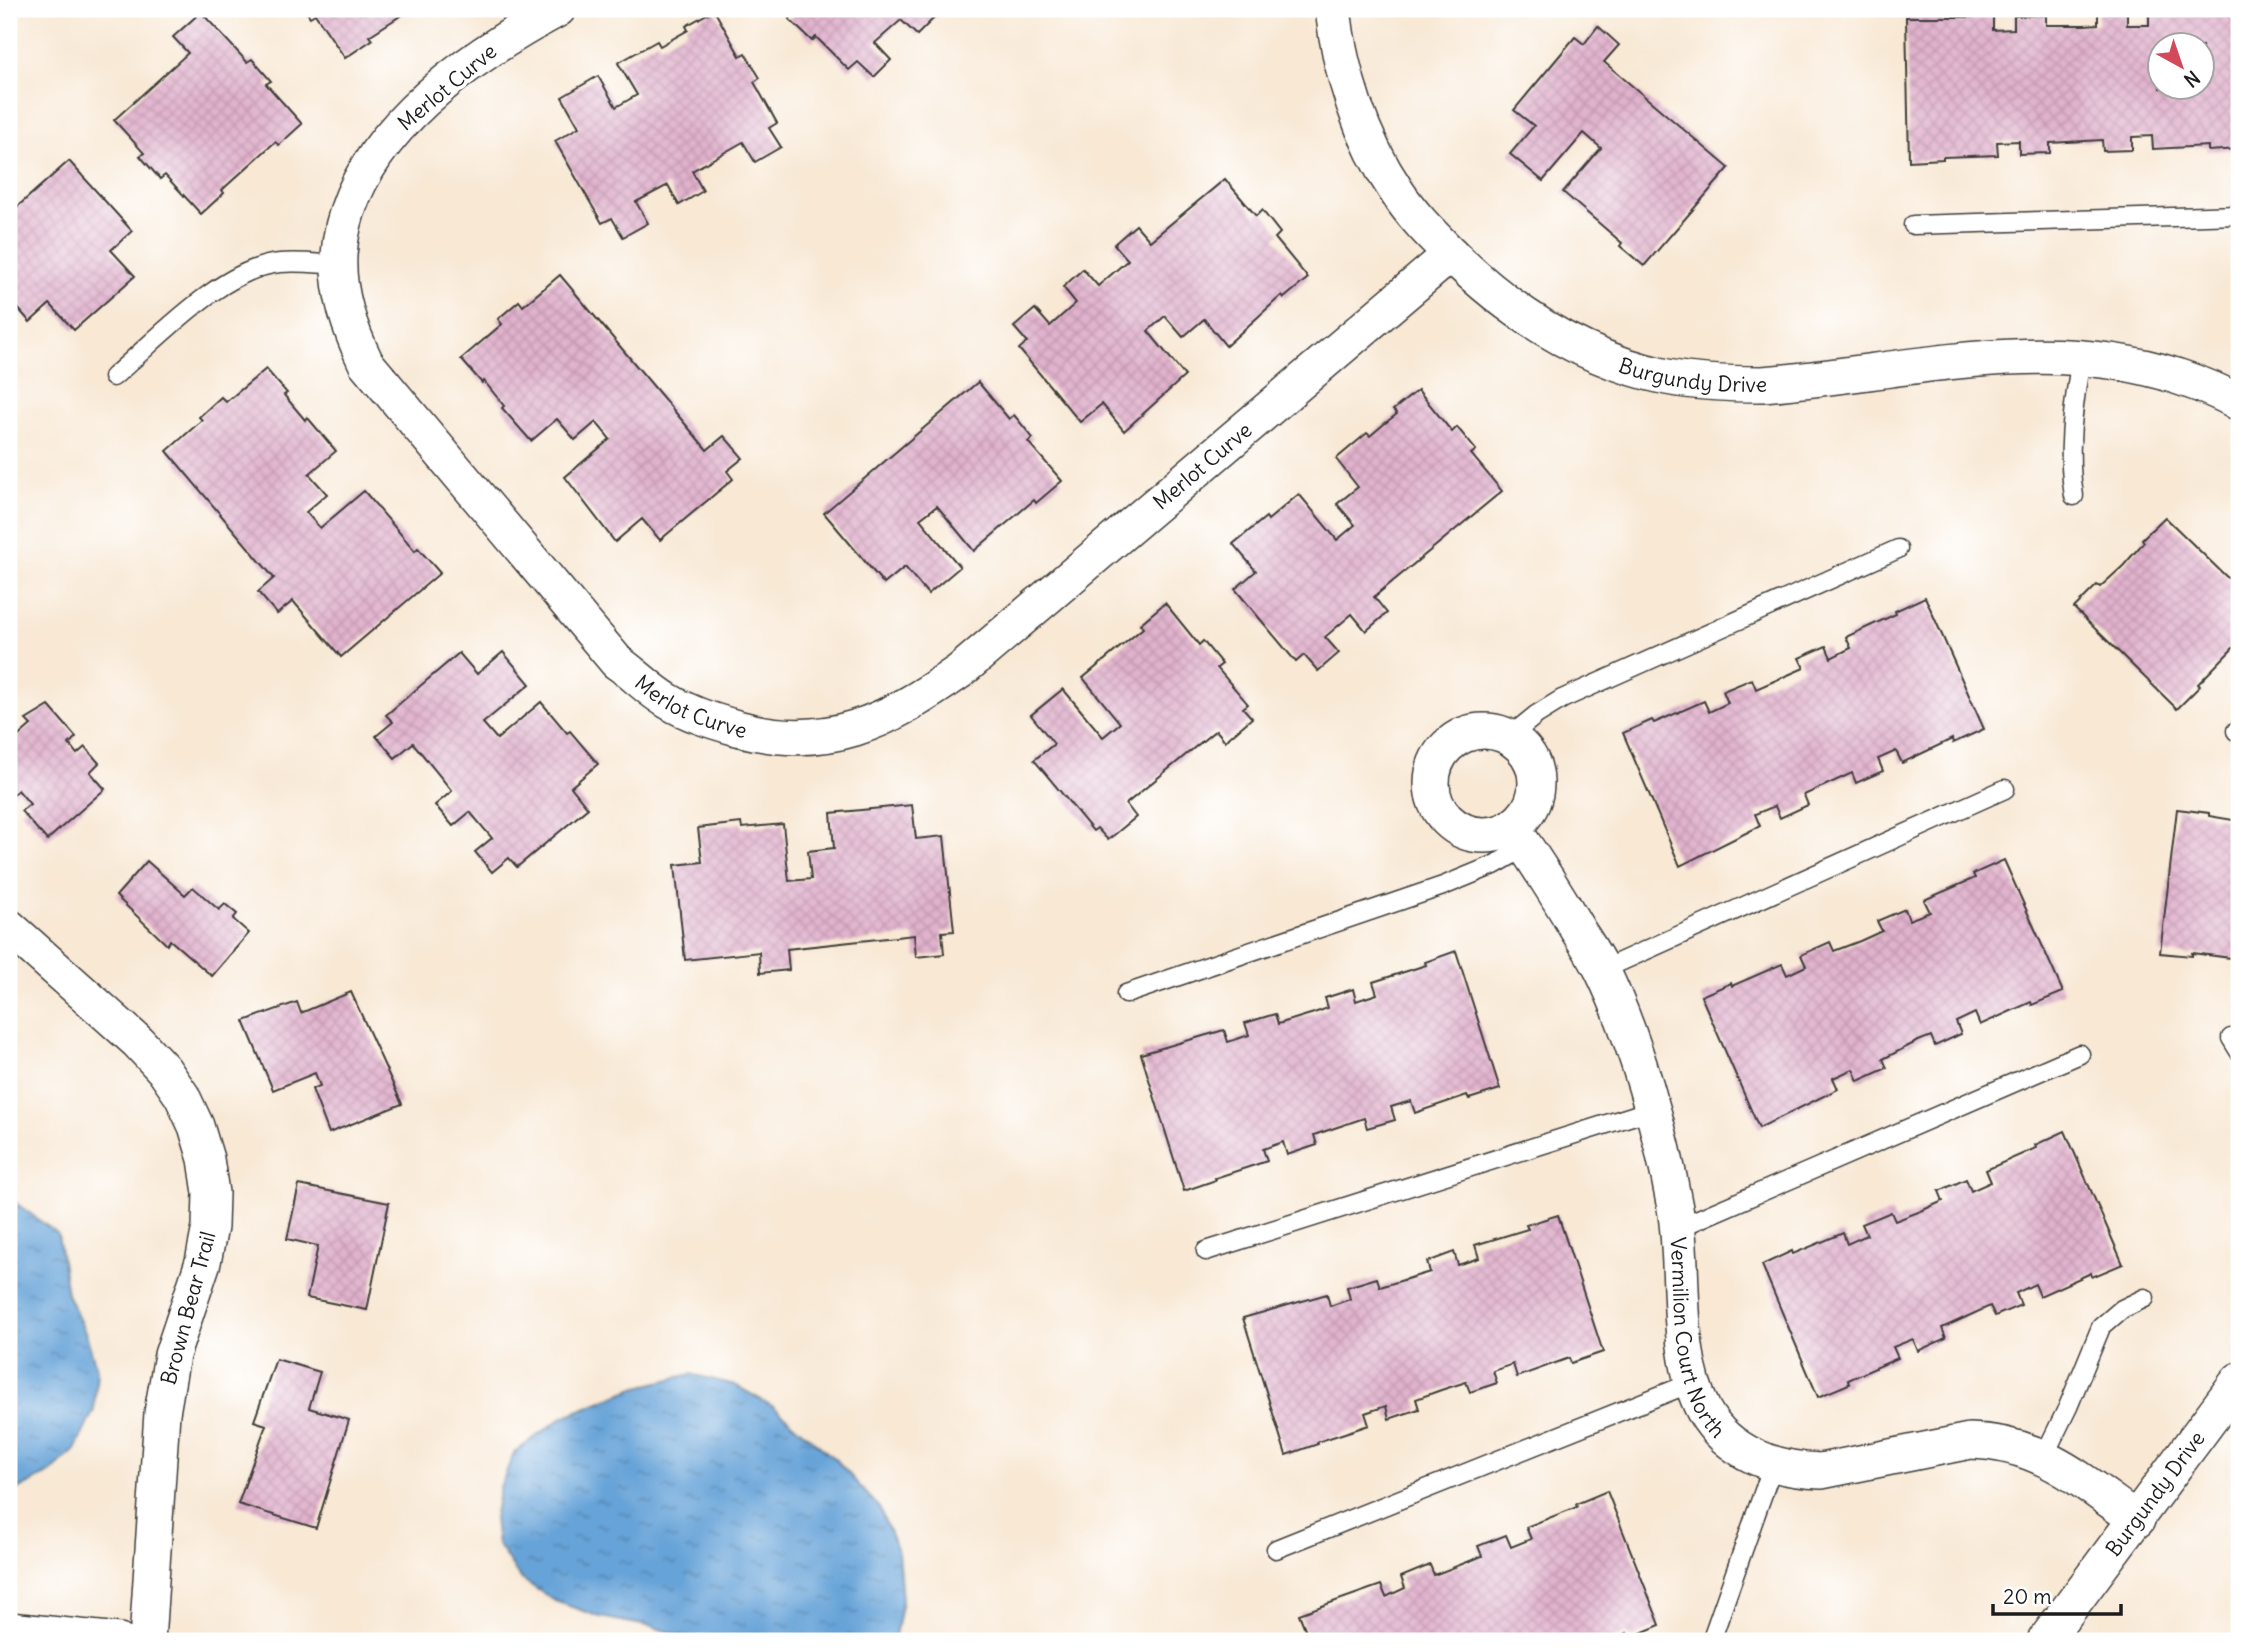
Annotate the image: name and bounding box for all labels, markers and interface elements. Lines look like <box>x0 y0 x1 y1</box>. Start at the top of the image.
north arrow <box>2146 32 2216 102</box>
street label: Merlot Curve <box>392 38 502 136</box>
text: N <box>2179 66 2205 92</box>
street label: Burgundy Drive <box>1616 351 1767 398</box>
street label: Merlot Curve <box>1147 416 1257 515</box>
street label: Merlot Curve <box>630 668 750 744</box>
street label: Brown Bear Trail <box>155 1228 221 1388</box>
street label: Vermilion Court North <box>1665 1236 1731 1443</box>
street label: Burgundy Drive <box>2099 1425 2210 1561</box>
scale bar <box>1993 1573 2120 1617</box>
text: 20 m <box>2003 1583 2052 1610</box>

